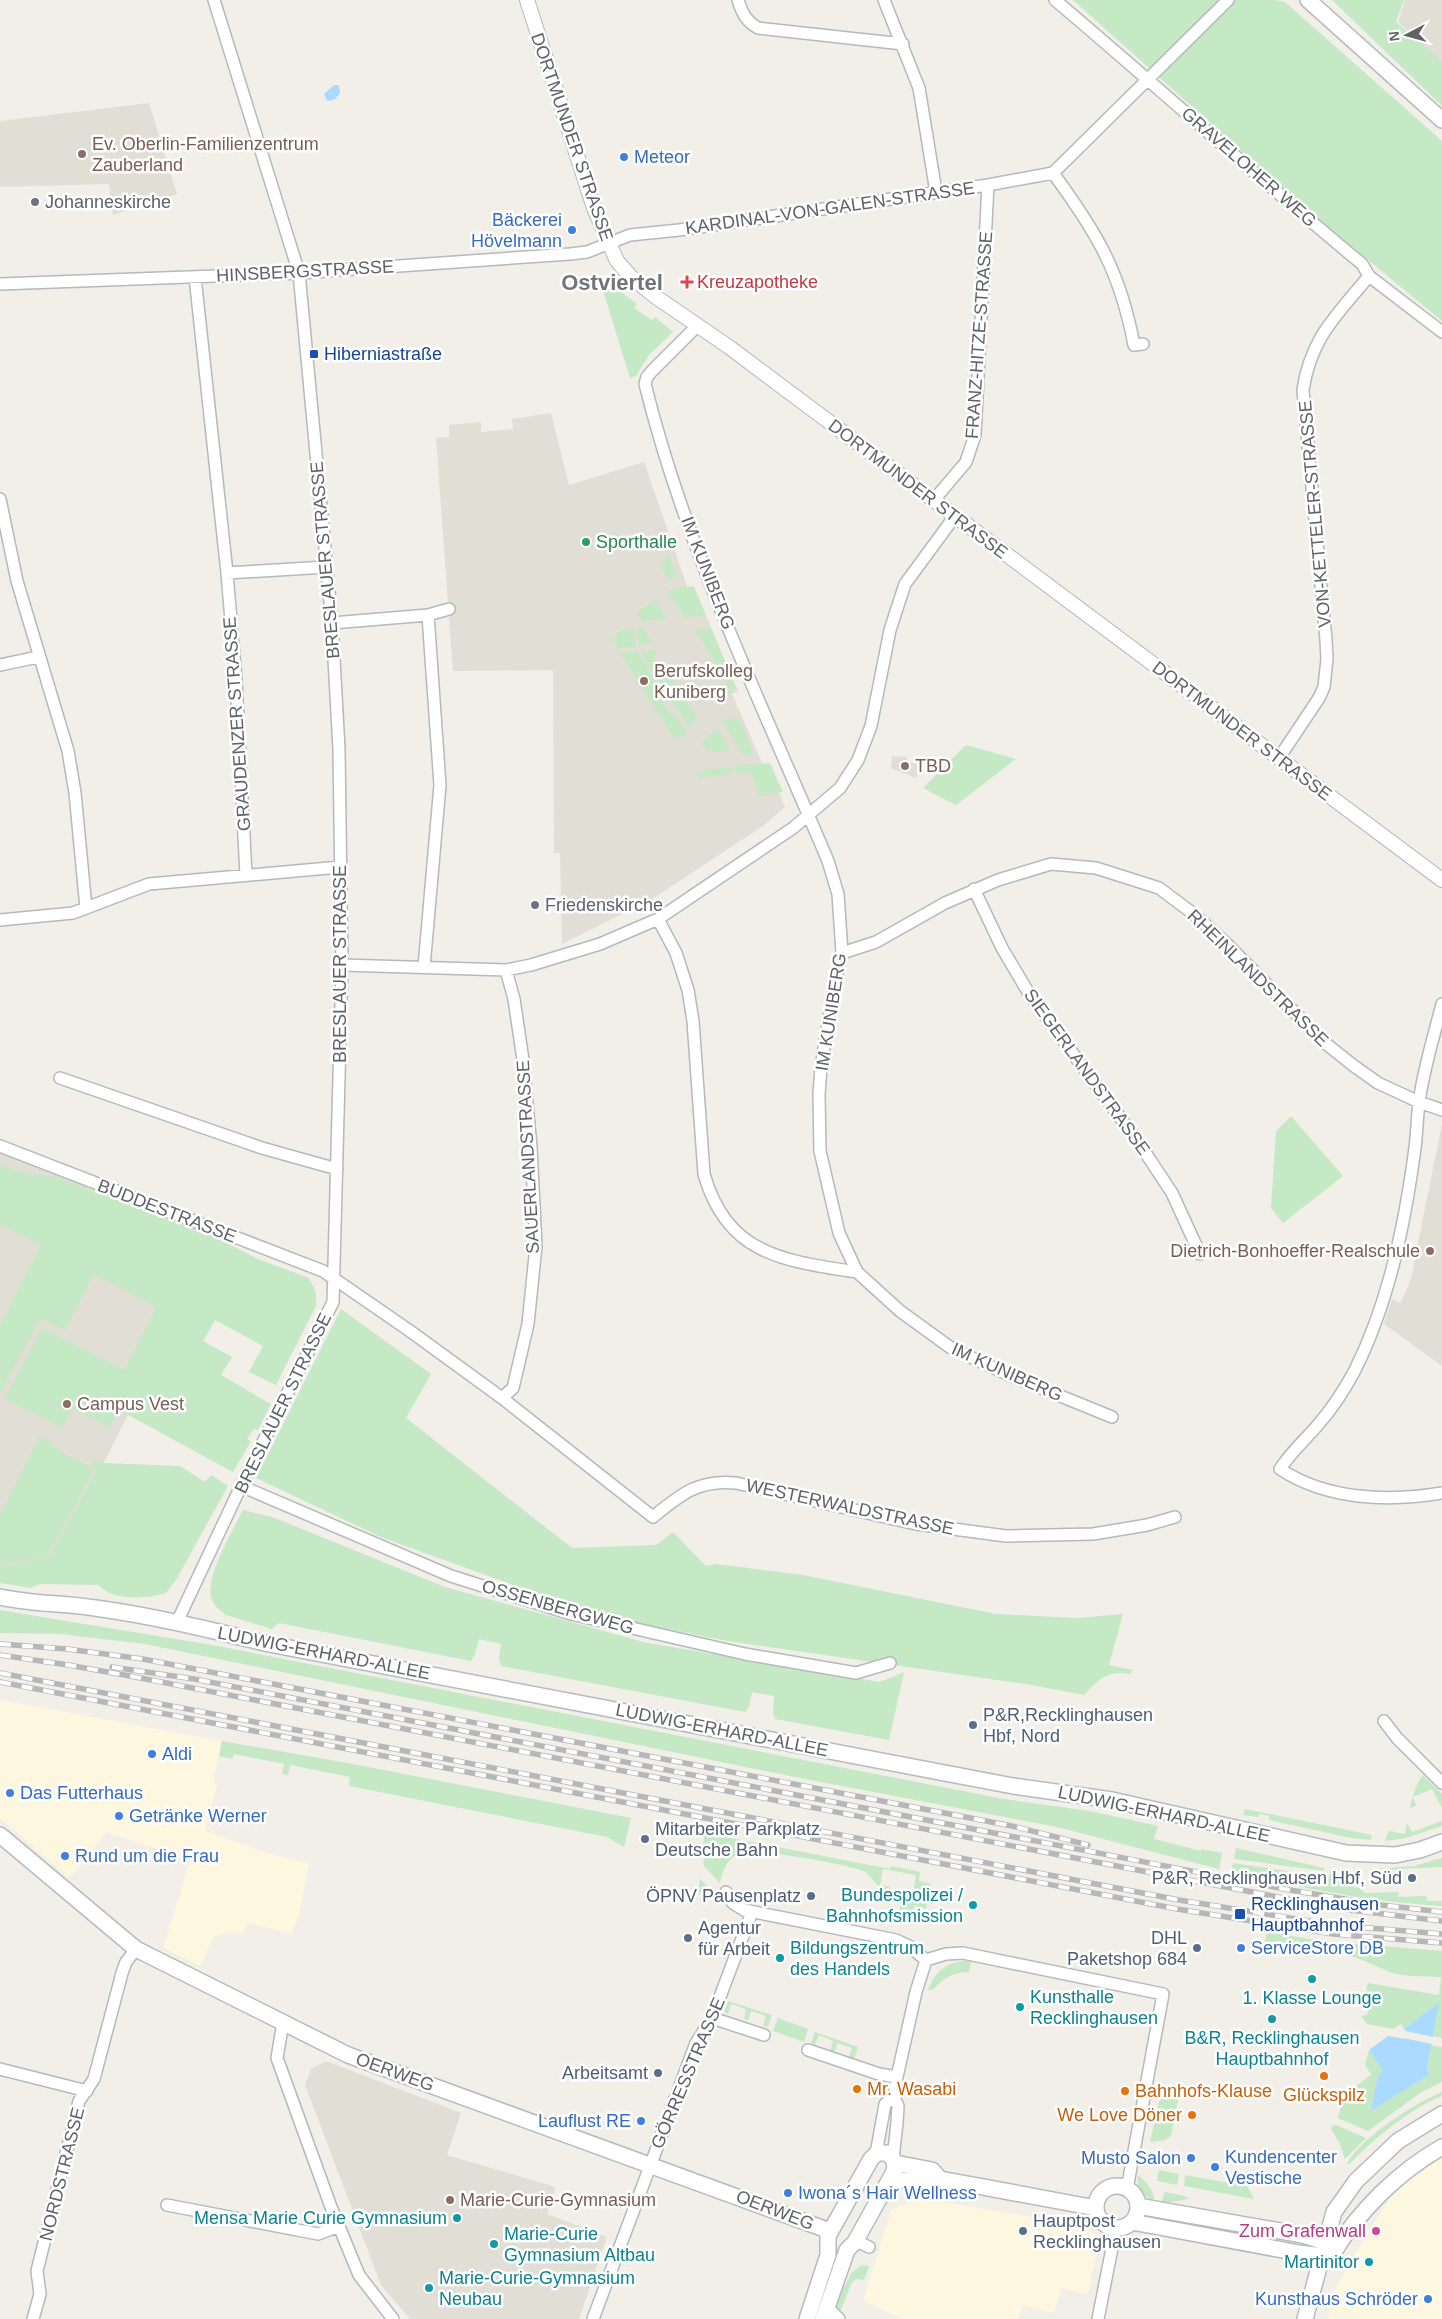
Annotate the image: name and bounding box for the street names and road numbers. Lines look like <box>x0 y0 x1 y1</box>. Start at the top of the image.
street label: DORTMUNDER STRASSE <box>527 30 617 244</box>
street label: GRAVELOHER WEG <box>1178 103 1320 231</box>
street label: KARDINAL-VON-GALEN-STRASSE <box>684 178 976 238</box>
street label: FRANZ-HITZE-STRASSE <box>962 231 996 439</box>
street label: HINSBERGSTRASSE <box>216 256 394 286</box>
street label: VON-KETTELER-STRASSE <box>1295 400 1335 628</box>
street label: DORTMUNDER STRASSE <box>825 415 1011 563</box>
street label: BRESLAUER STRASSE <box>306 460 344 660</box>
street label: IM KUNIBERG <box>677 514 739 632</box>
street label: GRAUDENZER STRASSE <box>220 616 254 832</box>
street label: DORTMUNDER STRASSE <box>1149 657 1335 805</box>
street label: BRESLAUER STRASSE <box>330 865 350 1063</box>
street label: RHEINLANDSTRASSE <box>1183 905 1333 1051</box>
street label: IM KUNIBERG <box>812 952 850 1072</box>
street label: SIEGERLANDSTRASSE <box>1020 985 1154 1159</box>
street label: SAUERLANDSTRASSE <box>513 1060 543 1254</box>
street label: BUDDESTRASSE <box>95 1175 239 1247</box>
street label: BRESLAUER STRASSE <box>231 1310 335 1496</box>
street label: IM KUNIBERG <box>949 1339 1065 1405</box>
street label: WESTERWALDSTRASSE <box>744 1475 956 1539</box>
street label: OSSENBERGWEG <box>480 1576 636 1638</box>
street label: LUDWIG-ERHARD-ALLEE <box>216 1623 432 1683</box>
street label: LUDWIG-ERHARD-ALLEE <box>614 1700 830 1760</box>
street label: LUDWIG-ERHARD-ALLEE <box>1056 1782 1272 1846</box>
street label: GÖRRESSTRASSE <box>647 1995 729 2151</box>
street label: OERWEG <box>353 2049 437 2095</box>
street label: NORDSTRASSE <box>36 2105 88 2243</box>
street label: OERWEG <box>733 2186 817 2234</box>

